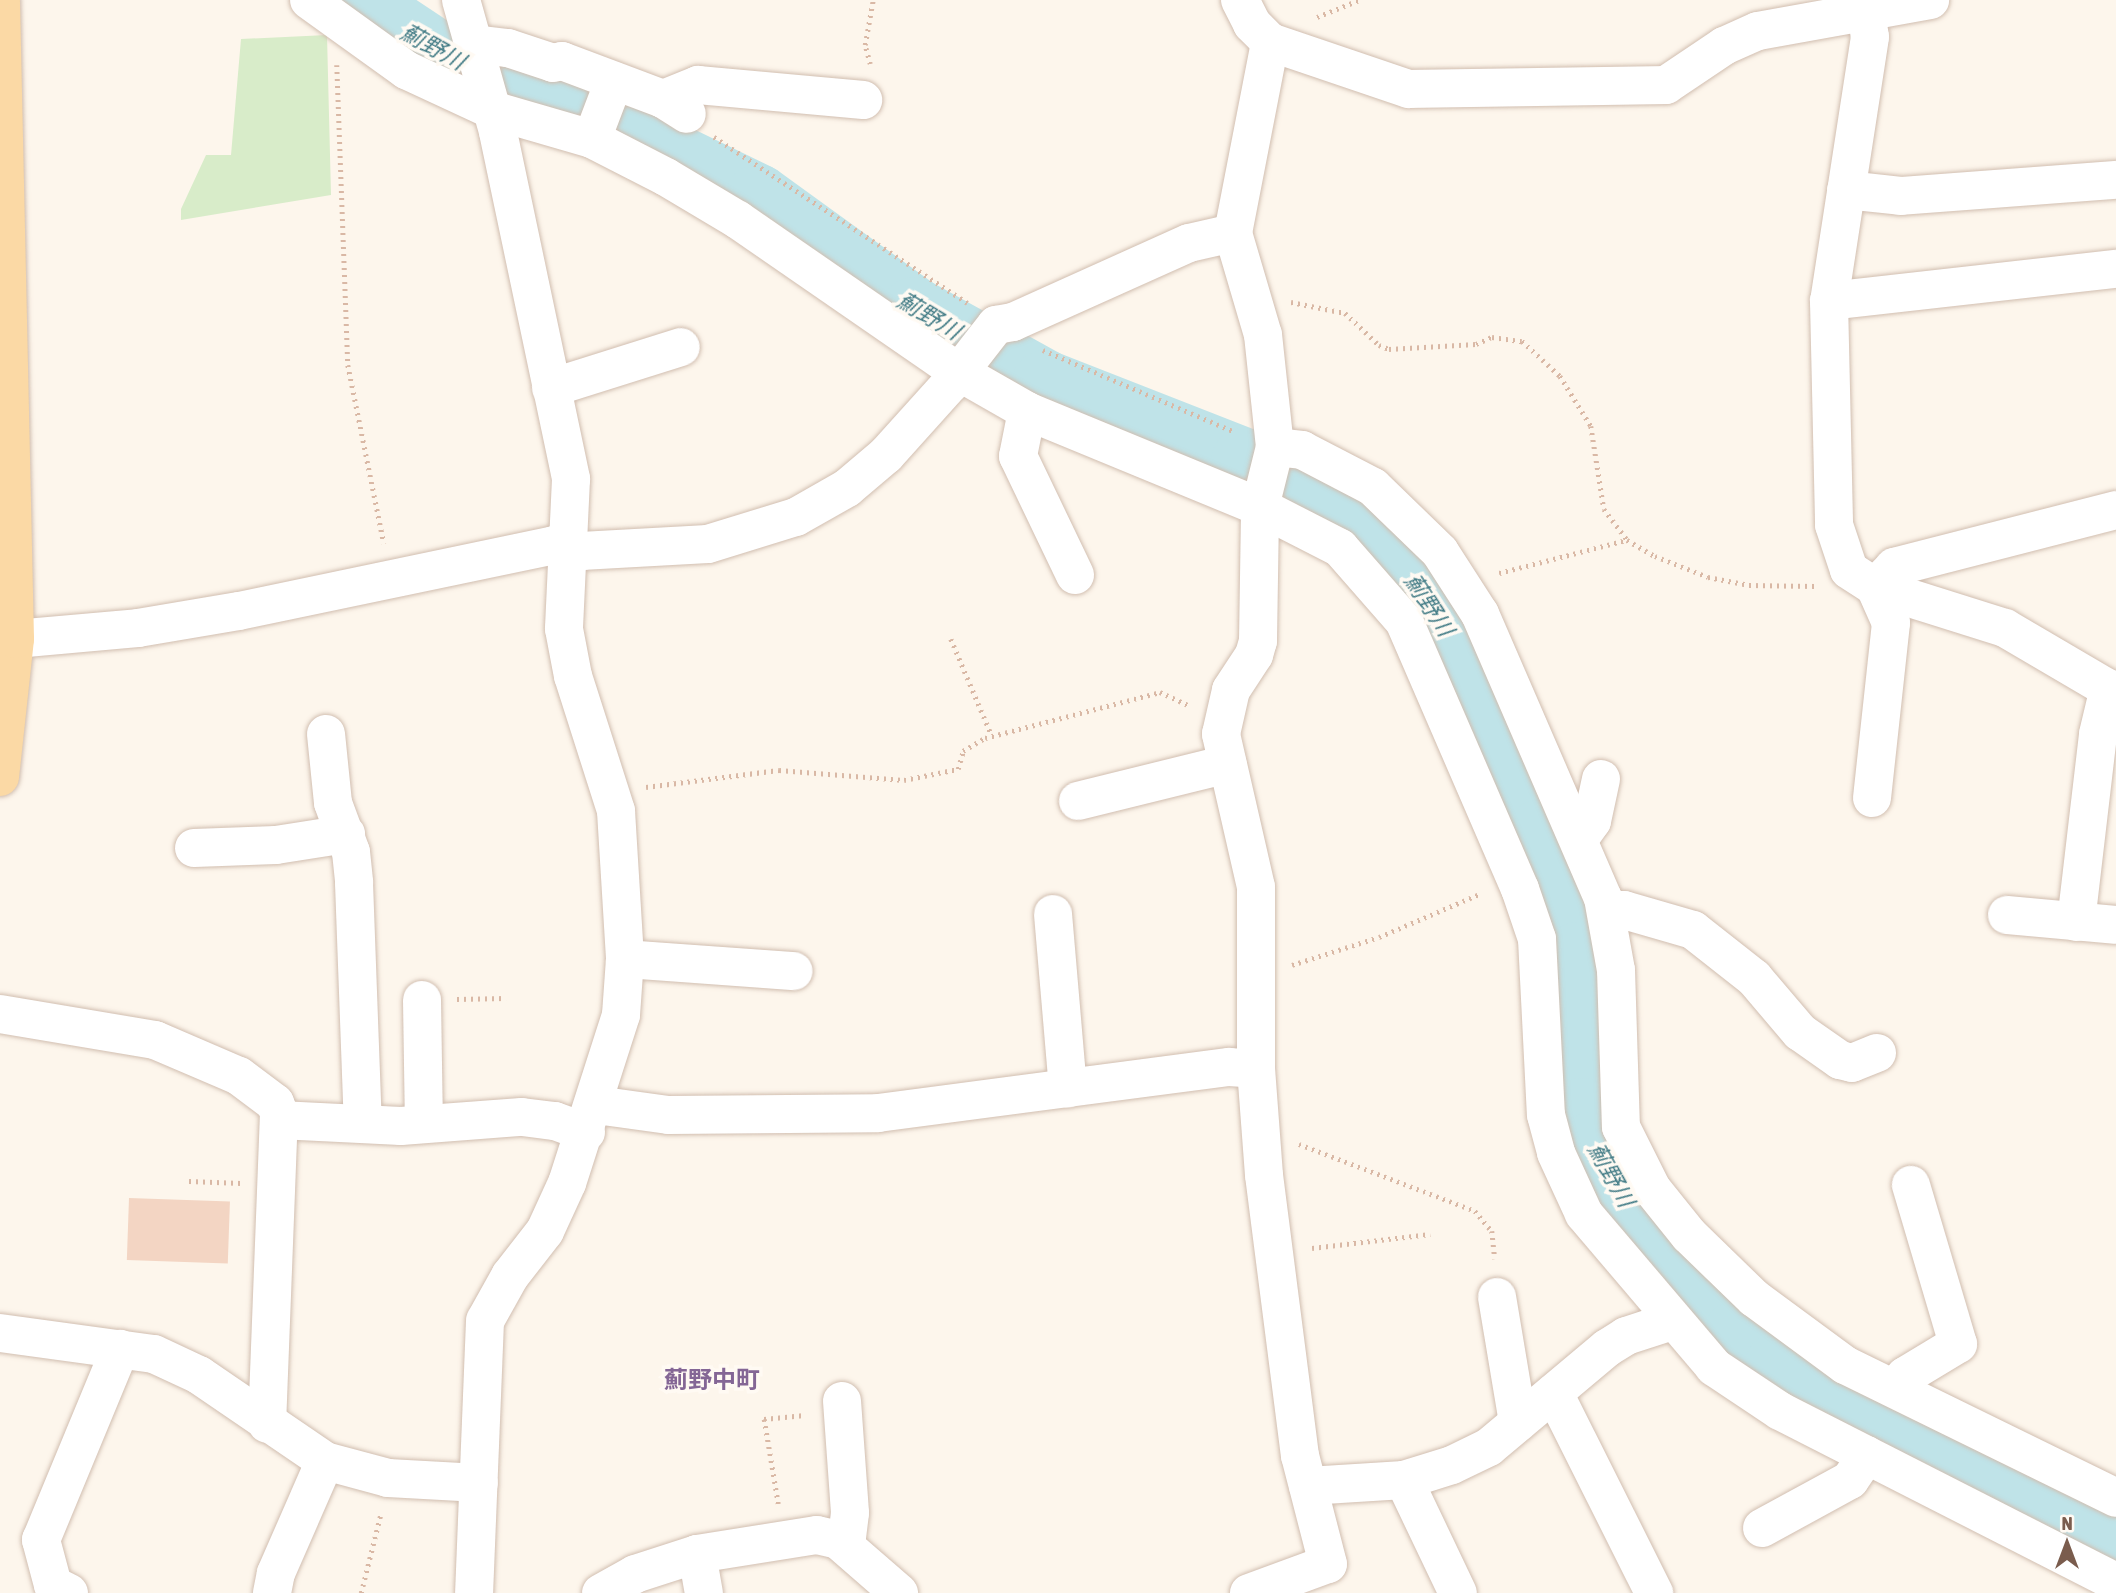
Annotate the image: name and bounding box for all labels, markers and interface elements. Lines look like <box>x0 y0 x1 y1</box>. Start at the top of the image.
water label: 薊野川 <box>396 18 470 76</box>
water label: 薊野川 <box>892 286 966 346</box>
water label: 薊野川 <box>1399 569 1459 641</box>
water label: 薊野川 <box>1582 1138 1640 1212</box>
district label: 薊野中町 <box>664 1366 760 1394</box>
north arrow <box>2032 1509 2102 1579</box>
text: N <box>2061 1512 2073 1534</box>

